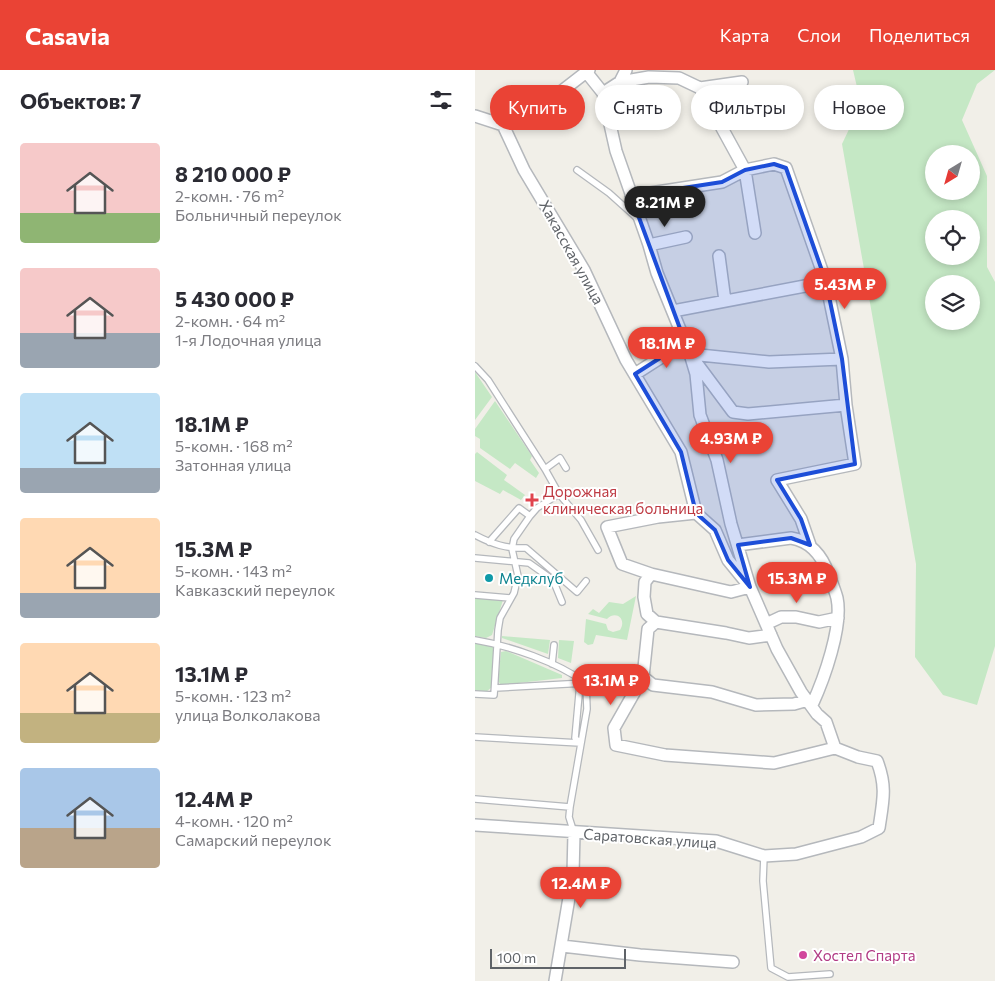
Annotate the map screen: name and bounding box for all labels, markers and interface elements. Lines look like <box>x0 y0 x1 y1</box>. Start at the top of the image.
text: Casavia <box>25 21 110 50</box>
text: Карта <box>720 24 769 46</box>
text: Слои <box>797 24 841 46</box>
text: Поделиться <box>869 24 970 46</box>
chip: Купить <box>490 85 585 130</box>
chip: Снять <box>595 85 681 130</box>
chip: Фильтры <box>691 85 804 130</box>
chip: Новое <box>814 85 904 130</box>
icon: filters <box>427 86 455 114</box>
text: Объектов: 7 <box>20 88 141 113</box>
north arrow <box>925 145 980 200</box>
map controls <box>925 145 980 330</box>
text: 8 210 000 ₽ <box>175 161 291 186</box>
icon: home <box>60 163 120 223</box>
text: 2-комн. · 76 m² <box>175 186 284 205</box>
pin: 8.21M ₽ <box>619 186 711 228</box>
text: 8.21M ₽ <box>635 192 695 211</box>
street label: Хакасская улица <box>536 197 608 307</box>
text: Больничный переулок <box>175 205 342 224</box>
button: locate <box>925 210 980 265</box>
pin: 5.43M ₽ <box>799 268 891 310</box>
text: 5.43M ₽ <box>814 274 876 293</box>
button: layers <box>925 275 980 330</box>
text: 5 430 000 ₽ <box>175 286 294 311</box>
icon: home <box>60 288 120 348</box>
text: 2-комн. · 64 m² <box>175 311 285 330</box>
pin: 18.1M ₽ <box>621 326 713 369</box>
text: 1-я Лодочная улица <box>175 330 322 349</box>
text: 18.1M ₽ <box>639 333 695 352</box>
text: 18.1M ₽ <box>175 411 249 436</box>
icon: home <box>60 413 120 473</box>
pin: 4.93M ₽ <box>685 422 777 464</box>
text: 4.93M ₽ <box>700 428 762 447</box>
text: 5-комн. · 168 m² <box>175 436 293 455</box>
text: Затонная улица <box>175 455 291 474</box>
place label: Дорожная клиническая больница <box>543 482 703 517</box>
marker: Дорожная клиническая больница <box>525 493 539 507</box>
text: 15.3M ₽ <box>175 536 252 561</box>
icon: home <box>60 538 120 598</box>
text: 5-комн. · 143 m² <box>175 561 292 580</box>
pin: 15.3M ₽ <box>751 562 843 604</box>
text: 15.3M ₽ <box>768 568 826 587</box>
place label: Медклуб <box>499 569 564 587</box>
marker: Медклуб <box>483 572 495 584</box>
text: Кавказский переулок <box>175 580 335 599</box>
text: 13.1M ₽ <box>175 661 248 686</box>
icon: home <box>60 663 120 723</box>
pin: 13.1M ₽ <box>565 664 657 706</box>
text: 13.1M ₽ <box>583 670 639 689</box>
text: 5-комн. · 123 m² <box>175 686 291 705</box>
text: улица Волколакова <box>175 705 321 724</box>
text: 12.4M ₽ <box>175 786 253 811</box>
icon: home <box>60 788 120 848</box>
text: 4-комн. · 120 m² <box>175 811 293 830</box>
street label: Саратовская улица <box>583 824 717 852</box>
text: Самарский переулок <box>175 830 331 849</box>
pin: 12.4M ₽ <box>535 866 627 909</box>
text: 12.4M ₽ <box>551 873 611 892</box>
scale bar <box>490 946 626 969</box>
place label: Хостел Спарта <box>813 946 916 964</box>
text: 100 m <box>497 949 536 966</box>
marker: Хостел Спарта <box>797 949 809 961</box>

